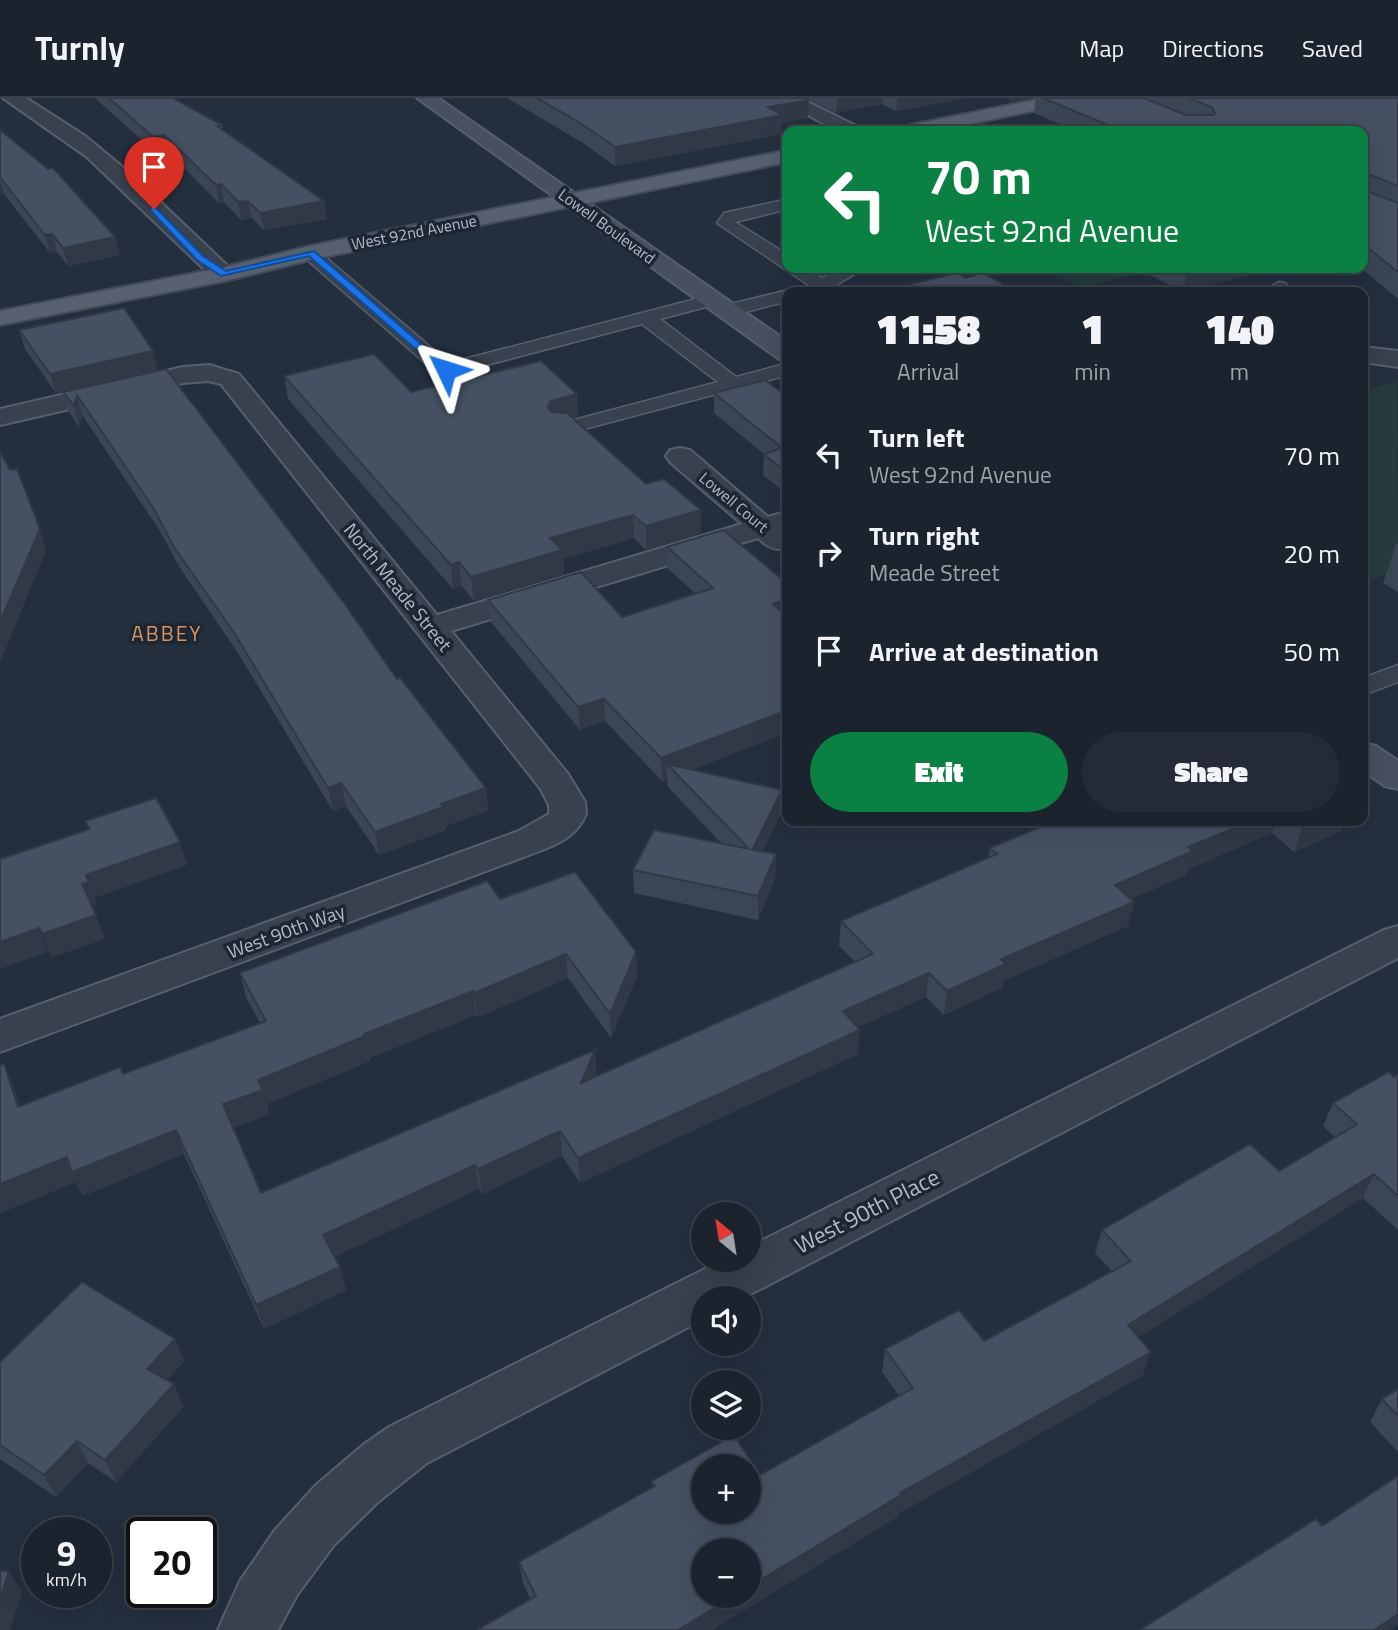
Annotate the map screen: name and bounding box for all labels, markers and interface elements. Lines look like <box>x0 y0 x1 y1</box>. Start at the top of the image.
text: Turnly <box>35 23 125 73</box>
text: Map <box>1079 30 1124 66</box>
text: Directions <box>1162 30 1264 66</box>
text: Saved <box>1302 30 1363 66</box>
pin <box>124 137 184 209</box>
text: 70 m <box>925 138 1032 213</box>
icon: arrive <box>135 148 173 186</box>
icon: left <box>810 154 901 245</box>
street label: Lowell Boulevard <box>553 183 661 269</box>
text: West 92nd Avenue <box>925 206 1179 254</box>
street label: West 92nd Avenue <box>349 208 479 256</box>
text: 11:58 <box>876 296 980 360</box>
text: 1 <box>1081 296 1104 360</box>
text: 140 <box>1205 296 1274 360</box>
position arrow <box>409 333 483 407</box>
text: Arrival <box>897 354 959 389</box>
text: min <box>1074 354 1111 389</box>
text: m <box>1230 354 1249 389</box>
text: Turn left <box>869 418 964 457</box>
icon: left <box>810 436 848 474</box>
text: 70 m <box>1283 436 1340 475</box>
text: West 92nd Avenue <box>869 457 1052 492</box>
street label: Lowell Court <box>694 466 774 538</box>
street label: North Meade Street <box>337 516 460 658</box>
text: Turn right <box>869 516 980 555</box>
icon: right <box>810 534 848 572</box>
text: 20 m <box>1283 534 1340 573</box>
text: Meade Street <box>869 555 999 590</box>
district label: ABBEY <box>131 617 203 649</box>
icon: arrive <box>810 632 848 670</box>
text: Arrive at destination <box>869 632 1099 671</box>
text: 50 m <box>1283 632 1340 671</box>
button: Exit <box>810 732 1068 812</box>
button: Share <box>1082 732 1340 812</box>
street label: West 90th Way <box>223 896 349 965</box>
street label: West 90th Place <box>788 1159 945 1262</box>
north arrow <box>691 1202 761 1272</box>
map controls <box>691 1202 761 1608</box>
button: sound <box>691 1286 761 1356</box>
button: layers <box>691 1370 761 1440</box>
button: + <box>691 1454 761 1524</box>
speed limit sign: 20 <box>126 1517 217 1608</box>
text: 9 <box>57 1526 76 1580</box>
button: − <box>691 1538 761 1608</box>
text: km/h <box>46 1566 87 1593</box>

